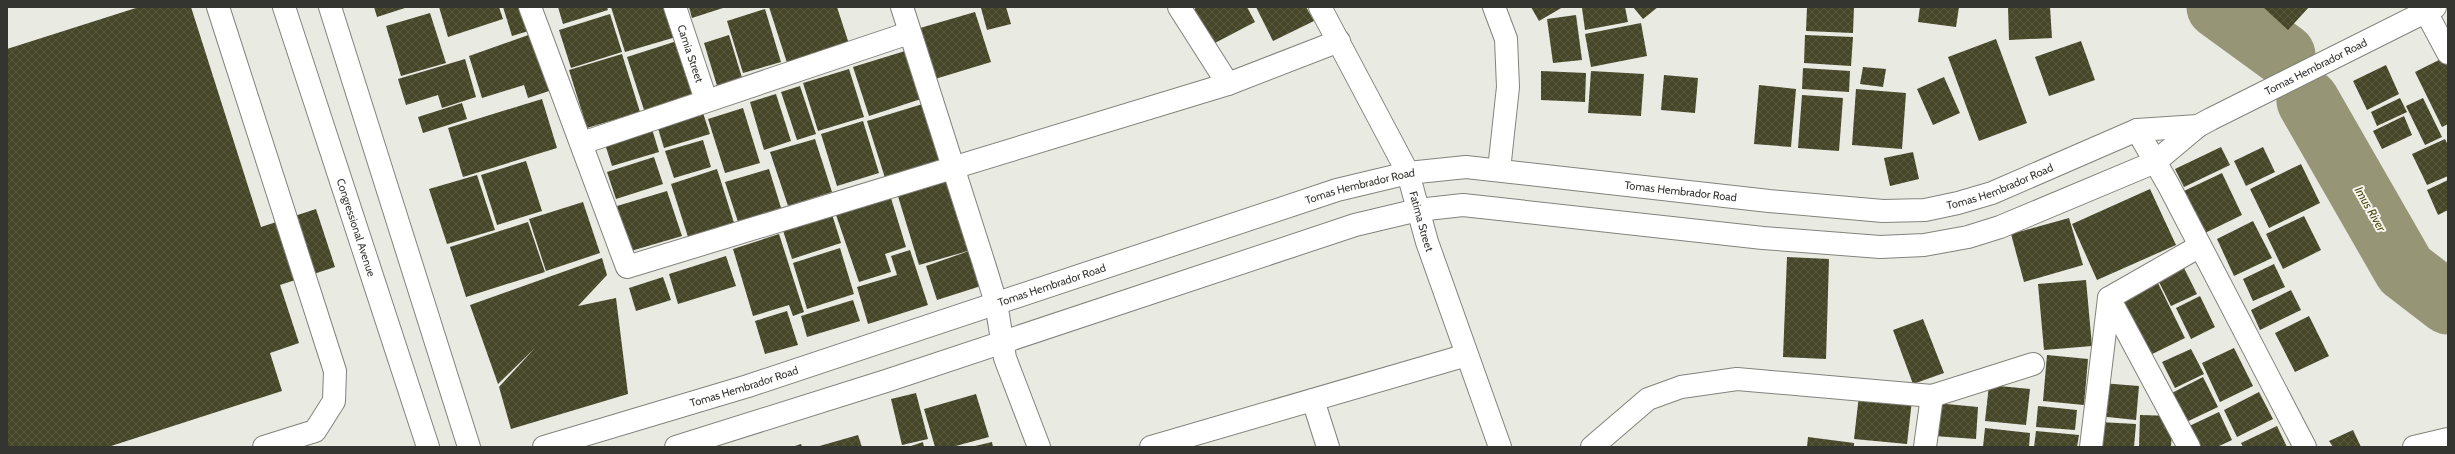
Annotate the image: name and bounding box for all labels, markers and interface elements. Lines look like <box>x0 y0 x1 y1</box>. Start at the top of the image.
street label: Camia Street <box>674 23 707 85</box>
street label: Tomas Hembrador Road <box>2262 35 2369 98</box>
street label: Tomas Hembrador Road <box>1945 160 2055 212</box>
street label: Tomas Hembrador Road <box>1303 165 1415 207</box>
street label: Congressional Avenue <box>334 177 379 279</box>
street label: Tomas Hembrador Road <box>1624 178 1737 204</box>
water label: Imus River <box>2352 184 2390 235</box>
street label: Fatima Street <box>1406 190 1437 254</box>
street label: Tomas Hembrador Road <box>996 260 1107 309</box>
street label: Tomas Hembrador Road <box>688 363 800 410</box>

